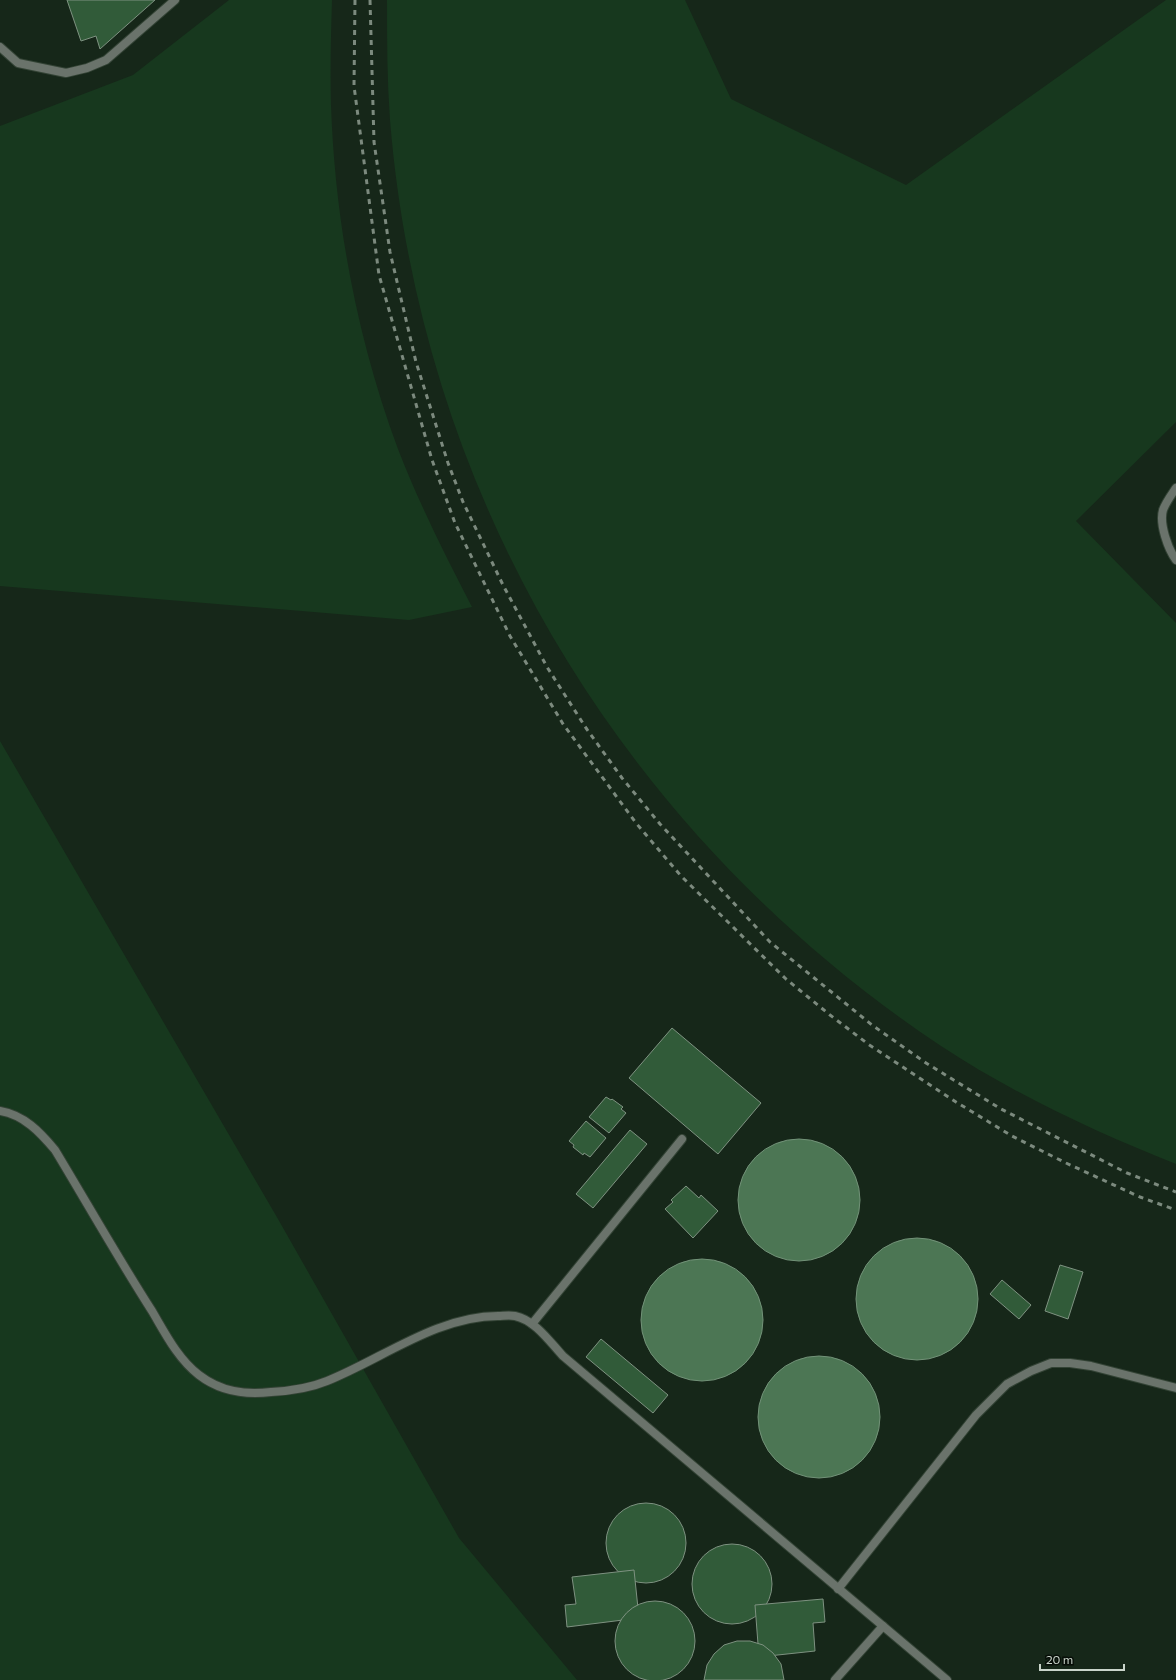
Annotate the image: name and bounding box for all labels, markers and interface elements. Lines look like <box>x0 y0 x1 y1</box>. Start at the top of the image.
scale bar <box>1040 1646 1124 1672</box>
text: 20 m <box>1046 1652 1073 1666</box>

